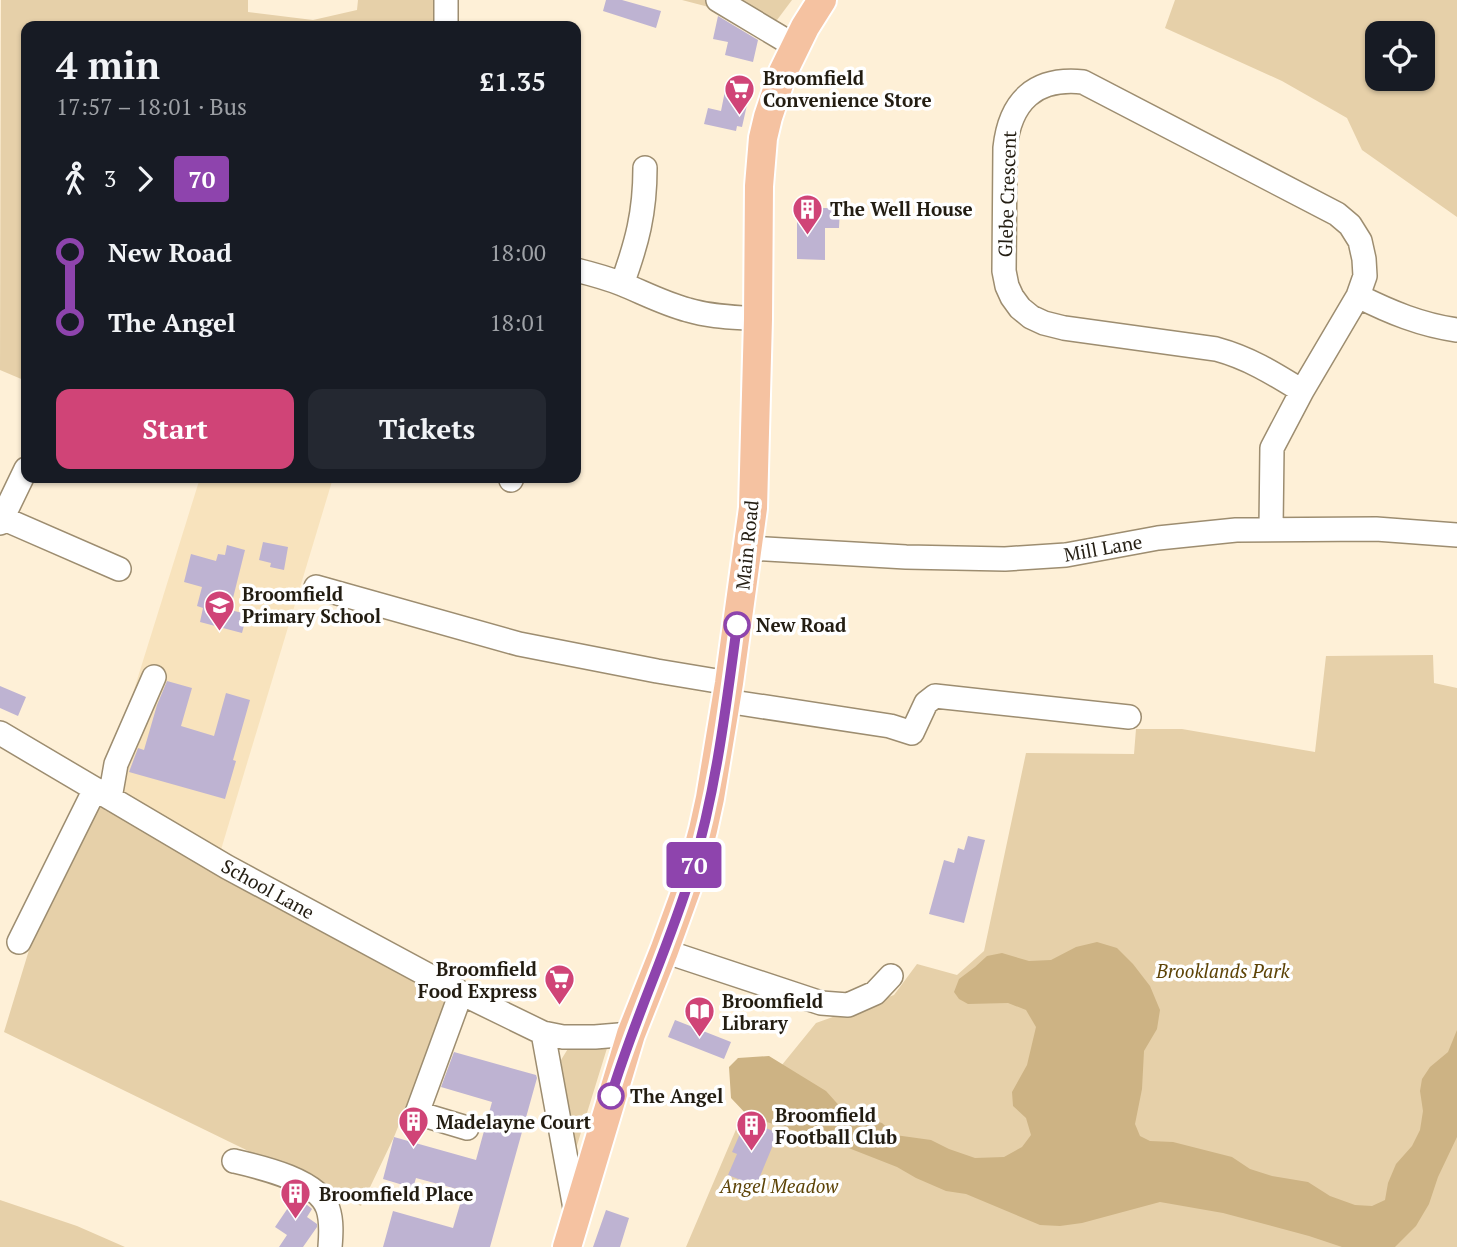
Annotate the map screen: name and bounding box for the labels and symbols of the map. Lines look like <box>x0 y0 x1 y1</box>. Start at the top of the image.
place label: Broomfield Convenience Store <box>763 65 932 112</box>
supermarket icon: Broomfield Convenience Store <box>723 72 757 116</box>
street label: Glebe Crescent <box>992 130 1021 258</box>
building icon: The Well House <box>790 192 824 236</box>
place label: The Well House <box>830 196 973 221</box>
street label: Main Road <box>729 498 764 591</box>
street label: Mill Lane <box>1062 528 1144 567</box>
place label: Broomfield Primary School <box>242 581 381 628</box>
school or university icon: Broomfield Primary School <box>202 588 236 632</box>
marker: New Road <box>724 612 750 638</box>
place label: New Road <box>756 612 847 637</box>
line badge: 70 <box>662 842 726 888</box>
street label: School Lane <box>217 853 319 924</box>
place label: Broomfield Food Express <box>418 956 538 1003</box>
park label: Brooklands Park <box>1155 958 1291 983</box>
supermarket icon: Broomfield Food Express <box>543 963 577 1007</box>
place label: Broomfield Library <box>722 988 824 1035</box>
library icon: Broomfield Library <box>682 995 716 1039</box>
marker: The Angel <box>598 1083 624 1109</box>
place label: The Angel <box>630 1083 723 1108</box>
place label: Broomfield Football Club <box>775 1102 897 1149</box>
building icon: Madelayne Court <box>396 1105 430 1149</box>
place label: Madelayne Court <box>436 1109 592 1134</box>
building icon: Broomfield Football Club <box>735 1109 769 1153</box>
park label: Angel Meadow <box>719 1173 839 1198</box>
building icon: Broomfield Place <box>279 1177 313 1221</box>
place label: Broomfield Place <box>319 1181 473 1206</box>

